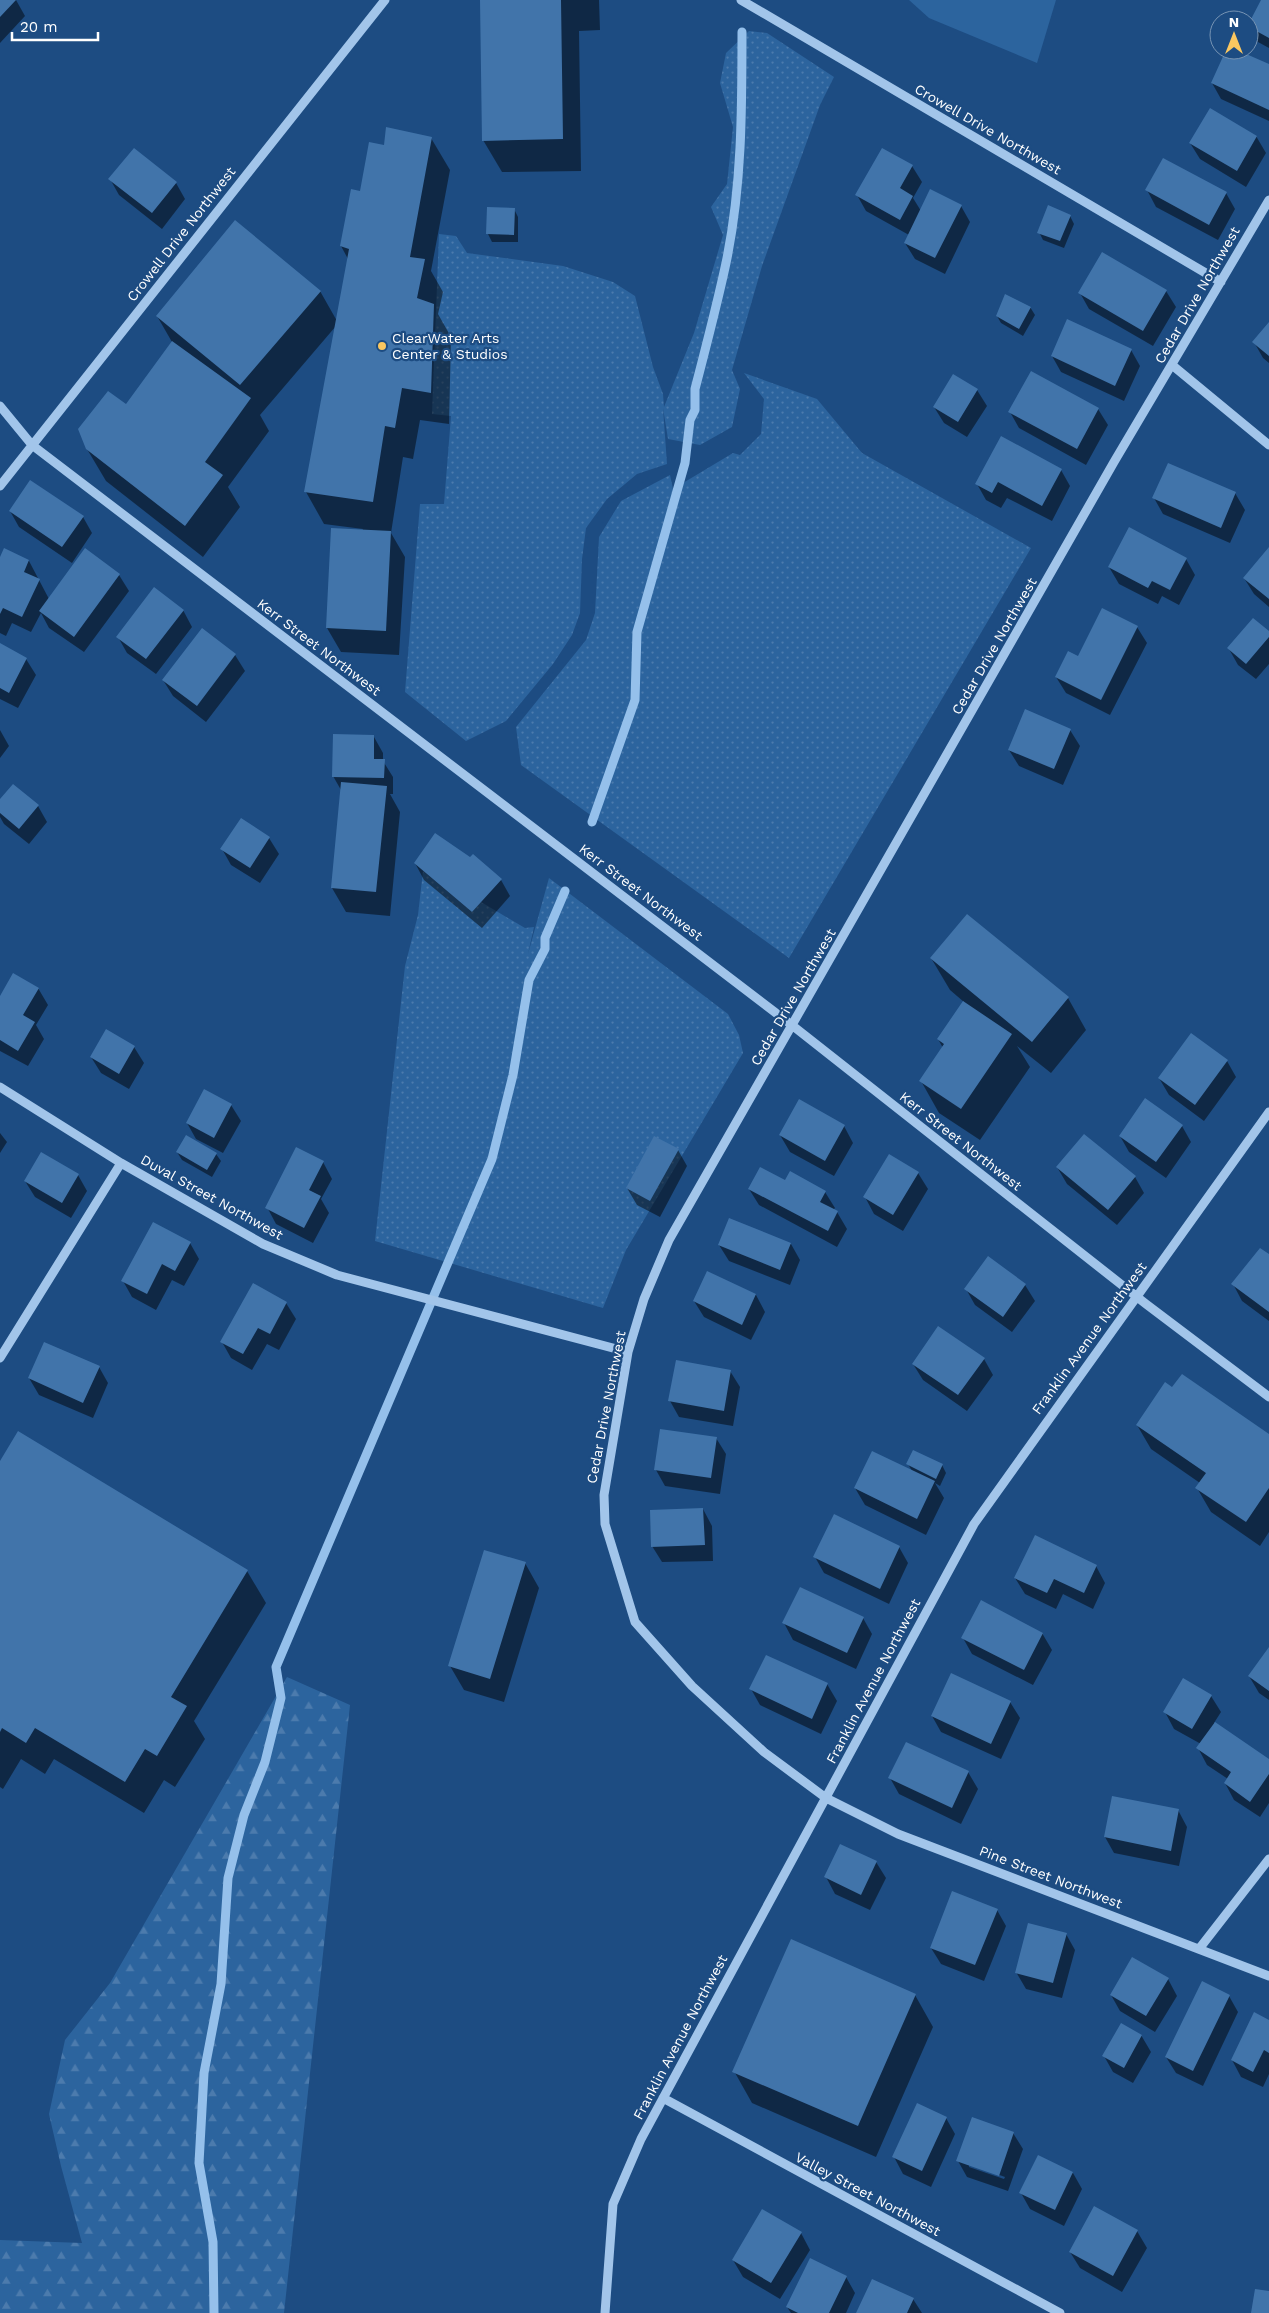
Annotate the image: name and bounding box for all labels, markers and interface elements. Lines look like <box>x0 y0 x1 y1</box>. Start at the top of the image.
scale bar <box>12 10 99 42</box>
north arrow <box>1209 10 1259 60</box>
text: N <box>1229 14 1239 30</box>
text: 20 m <box>20 18 58 36</box>
street label: Crowell Drive Northwest <box>912 80 1064 178</box>
street label: Crowell Drive Northwest <box>123 163 239 304</box>
street label: Cedar Drive Northwest <box>1151 224 1243 366</box>
place label: ClearWater Arts Center & Studios <box>392 330 508 362</box>
marker: ClearWater Arts Center & Studios <box>376 340 388 352</box>
street label: Cedar Drive Northwest <box>948 575 1040 717</box>
street label: Kerr Street Northwest <box>254 595 384 699</box>
street label: Kerr Street Northwest <box>576 840 706 944</box>
street label: Cedar Drive Northwest <box>747 926 839 1068</box>
street label: Kerr Street Northwest <box>897 1088 1025 1194</box>
street label: Duval Street Northwest <box>138 1151 286 1243</box>
street label: Franklin Avenue Northwest <box>1028 1259 1150 1417</box>
street label: Cedar Drive Northwest <box>583 1329 629 1485</box>
street label: Franklin Avenue Northwest <box>823 1596 923 1766</box>
street label: Pine Street Northwest <box>977 1842 1125 1912</box>
street label: Franklin Avenue Northwest <box>630 1952 730 2122</box>
street label: Valley Street Northwest <box>793 2149 943 2239</box>

